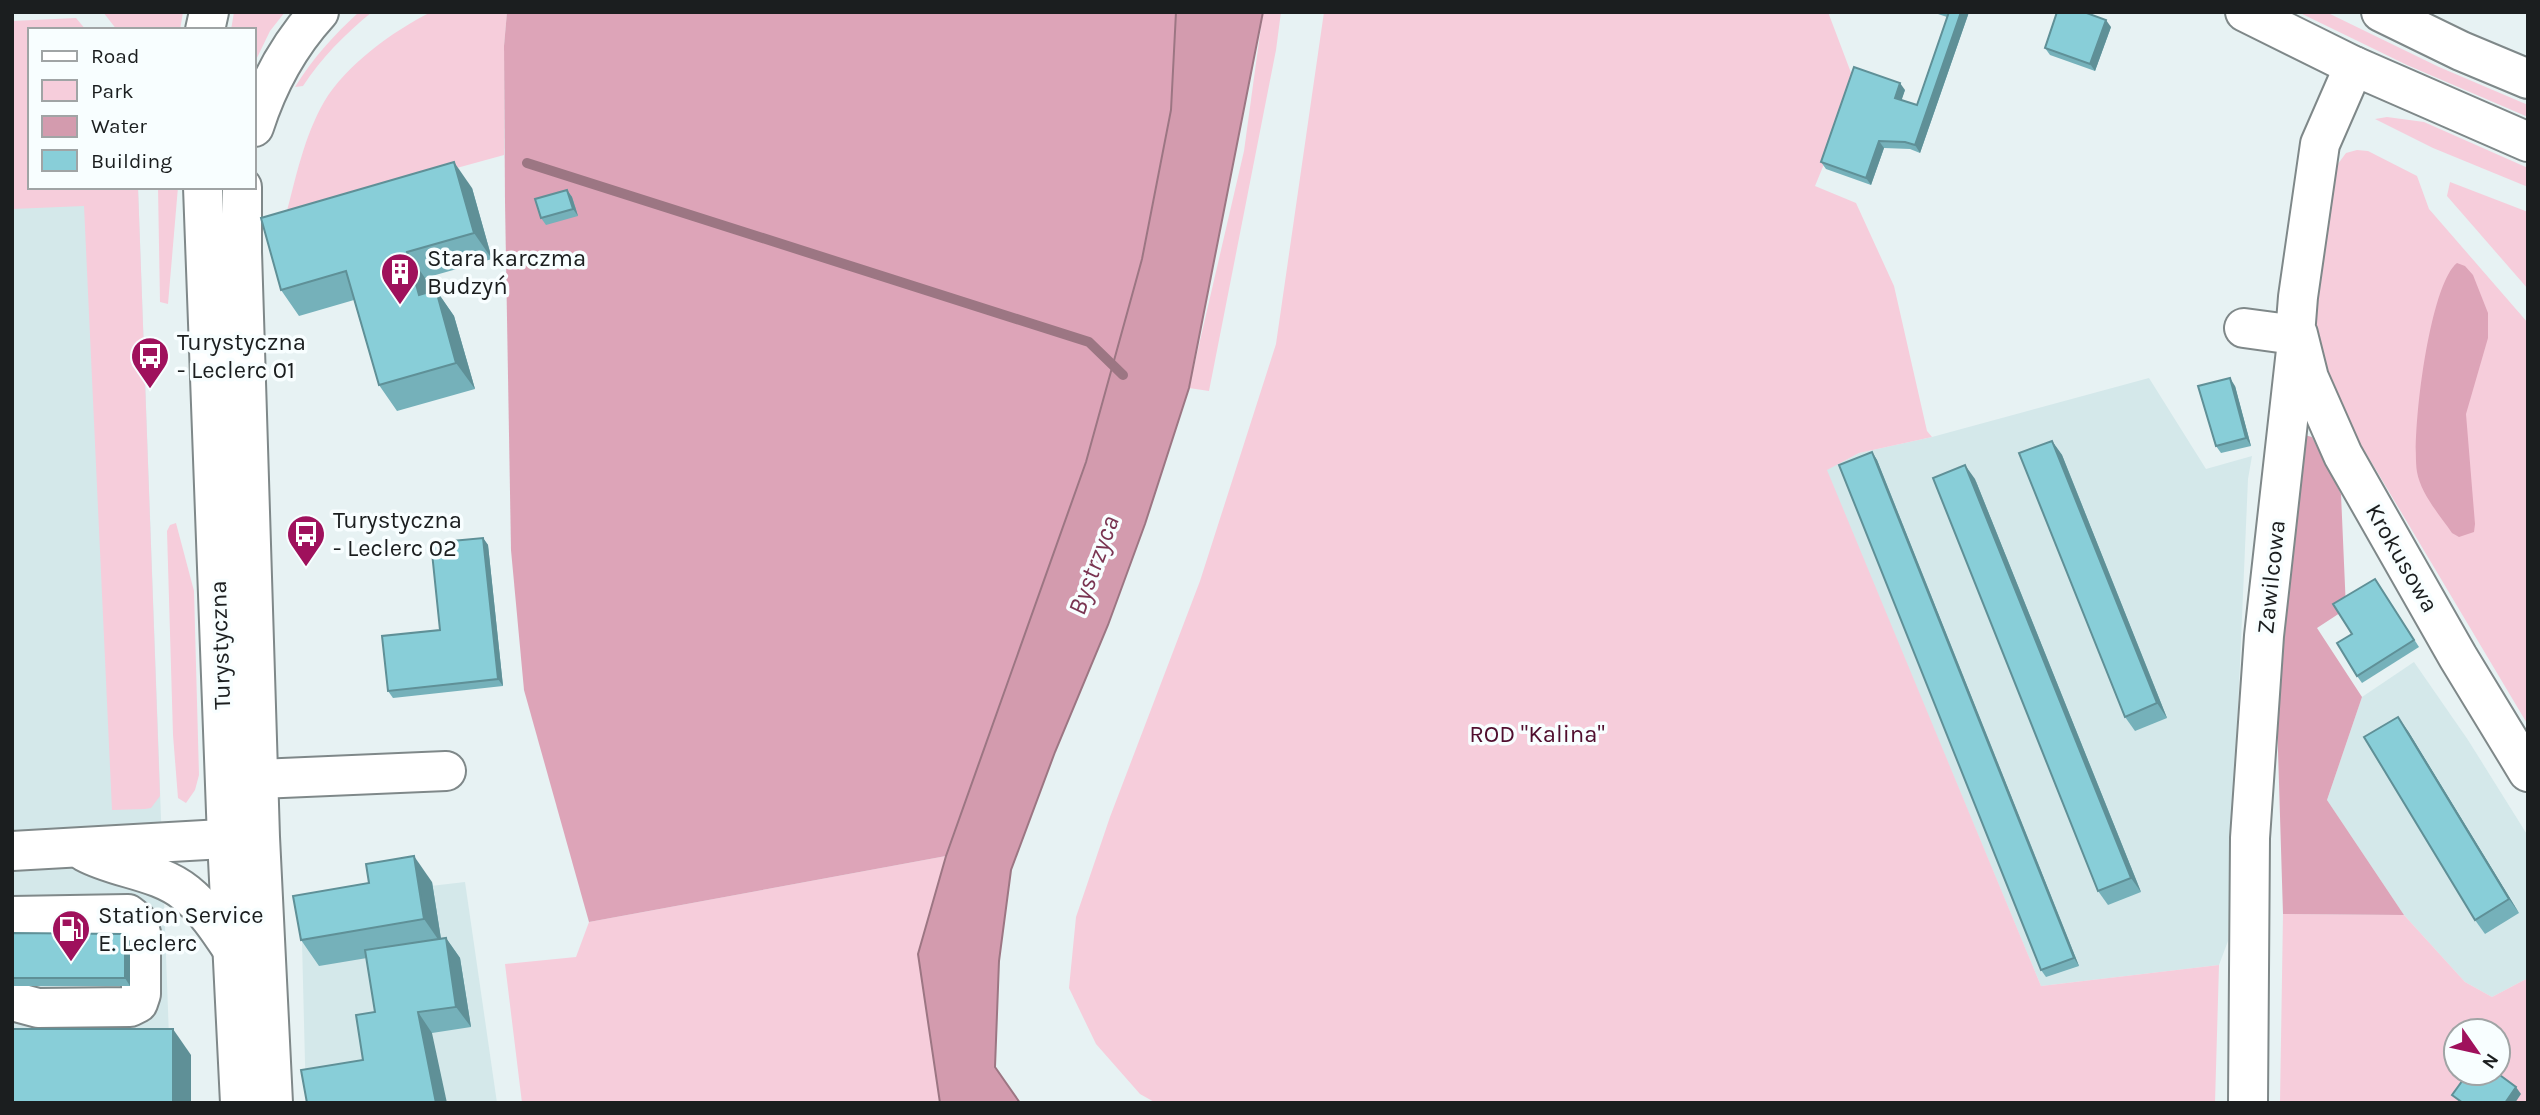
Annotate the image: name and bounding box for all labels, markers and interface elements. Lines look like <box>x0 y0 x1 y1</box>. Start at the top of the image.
legend <box>28 28 256 189</box>
text: Road <box>91 44 139 68</box>
text: Park <box>91 79 134 103</box>
text: Water <box>91 114 147 138</box>
text: Building <box>91 149 172 173</box>
place label: Stara karczma Budzyń <box>427 244 586 300</box>
building icon: Stara karczma Budzyń <box>379 251 421 306</box>
place label: Turystyczna - Leclerc 01 <box>177 328 306 384</box>
bus stop icon: Turystyczna - Leclerc 01 <box>129 335 171 390</box>
street label: Krokusowa <box>2360 499 2444 617</box>
place label: Turystyczna - Leclerc 02 <box>333 506 462 562</box>
water label: Bystrzyca <box>1061 511 1126 619</box>
bus stop icon: Turystyczna - Leclerc 02 <box>285 513 327 568</box>
street label: Zawilcowa <box>2251 518 2291 636</box>
street label: Turystyczna <box>204 580 236 710</box>
park label: ROD "Kalina" <box>1469 720 1605 748</box>
place label: Station Service E. Leclerc <box>98 901 264 957</box>
fuel station icon: Station Service E. Leclerc <box>50 908 92 963</box>
north arrow <box>2442 1017 2512 1087</box>
text: N <box>2477 1049 2503 1073</box>

